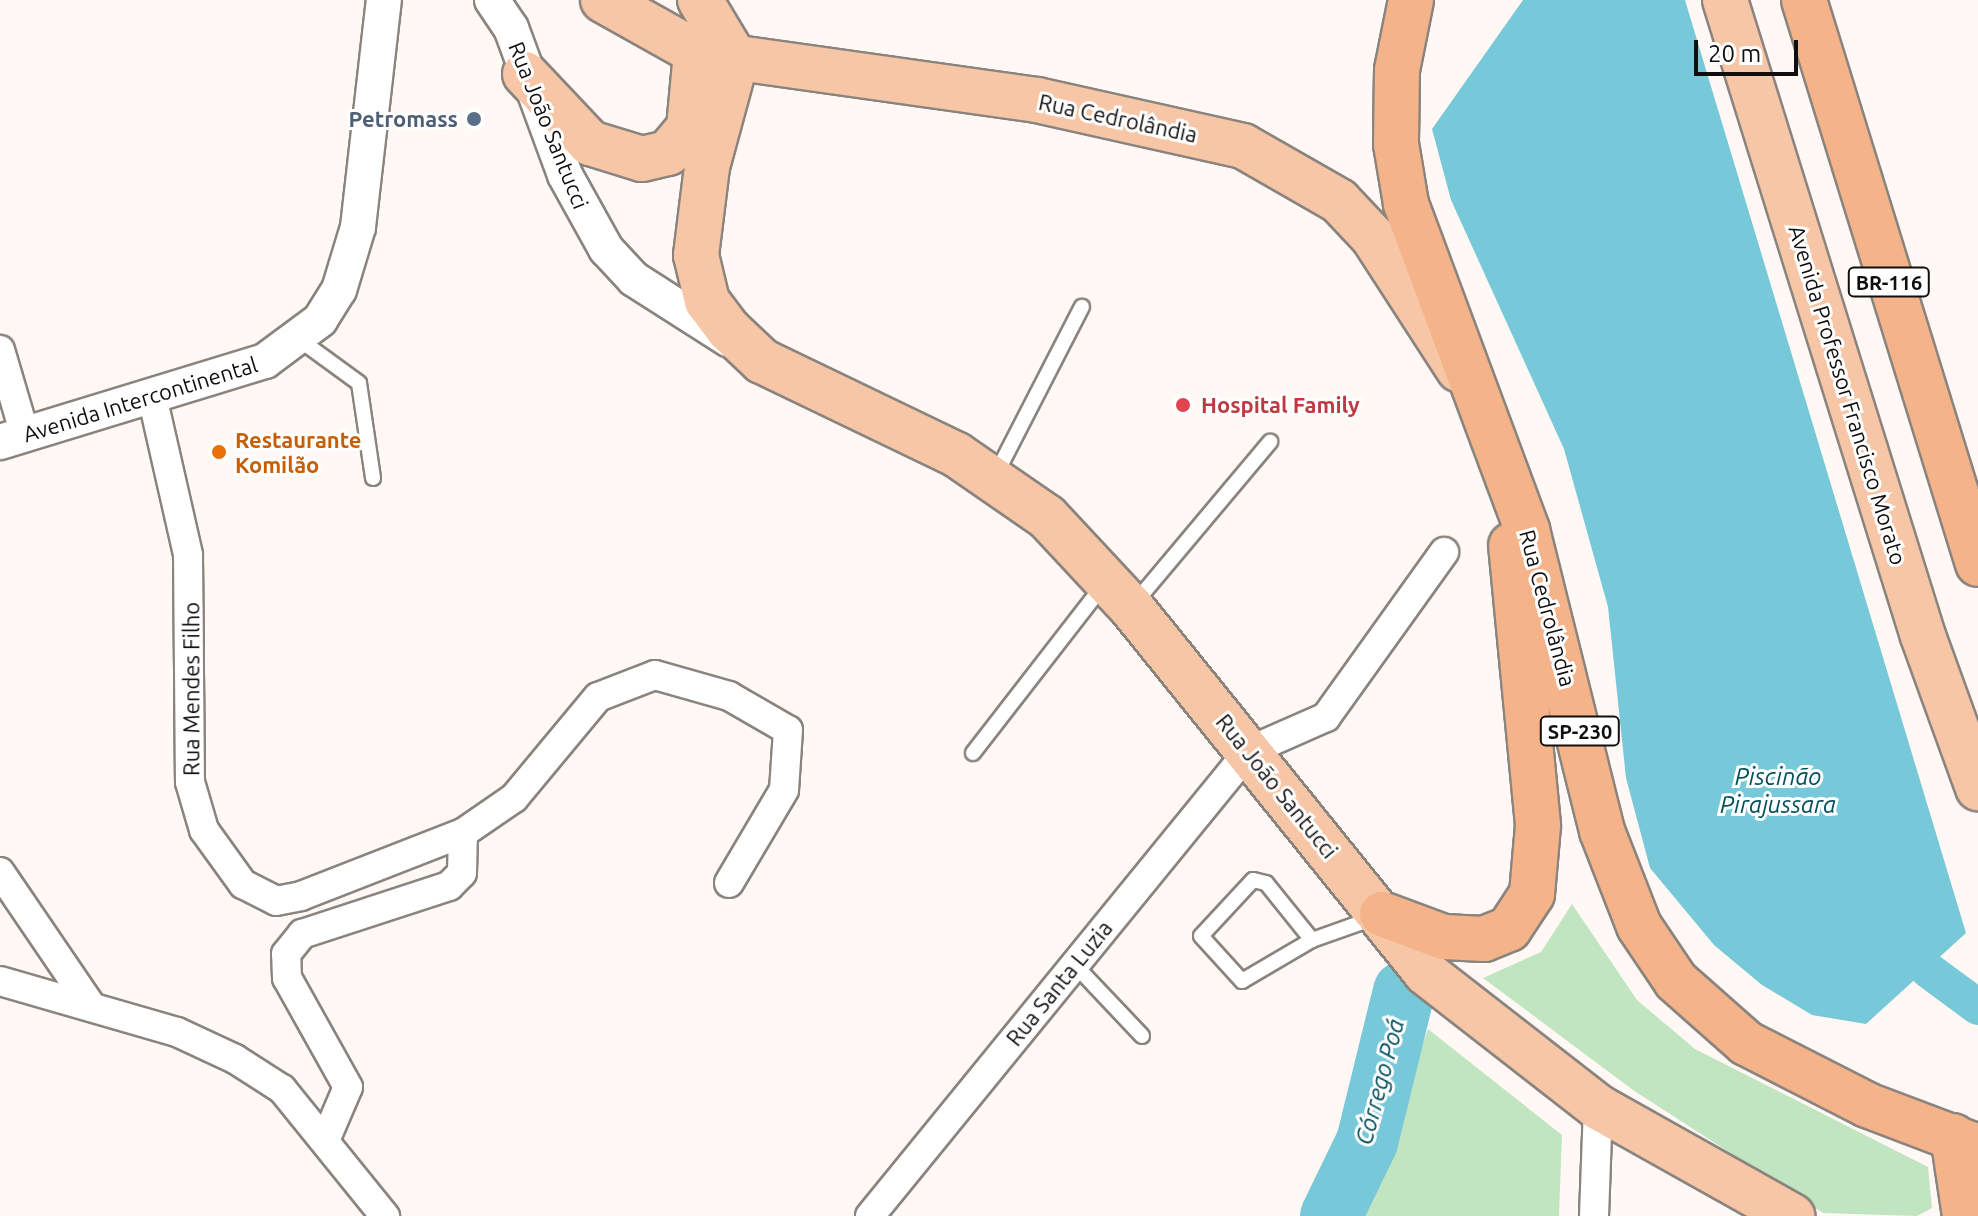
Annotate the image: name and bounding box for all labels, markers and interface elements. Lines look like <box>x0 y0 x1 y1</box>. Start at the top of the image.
scale bar <box>1698 24 1802 74</box>
street label: Rua João Santucci <box>503 38 595 212</box>
text: 20 m <box>1708 40 1761 67</box>
street label: Rua Cedrolândia <box>1036 88 1200 148</box>
place label: Petromass <box>348 106 458 132</box>
marker: Petromass <box>465 110 483 128</box>
street label: Avenida Professor Francisco Morato <box>1784 222 1912 568</box>
road number: BR-116 <box>1847 266 1931 298</box>
street label: Avenida Intercontinental <box>20 351 260 447</box>
place label: Hospital Family <box>1201 392 1360 418</box>
marker: Hospital Family <box>1172 394 1194 416</box>
place label: Restaurante Komilão <box>235 426 362 478</box>
marker: Restaurante Komilão <box>210 443 228 461</box>
street label: Rua Cedrolândia <box>1514 527 1582 689</box>
street label: Rua Mendes Filho <box>178 602 204 776</box>
street label: Rua João Santucci <box>1211 709 1343 863</box>
road number: SP-230 <box>1538 715 1622 747</box>
water label: Piscinão Pirajussara <box>1720 763 1836 819</box>
street label: Rua Santa Luzia <box>1000 915 1118 1051</box>
water label: Córrego Poá <box>1349 1016 1411 1148</box>

